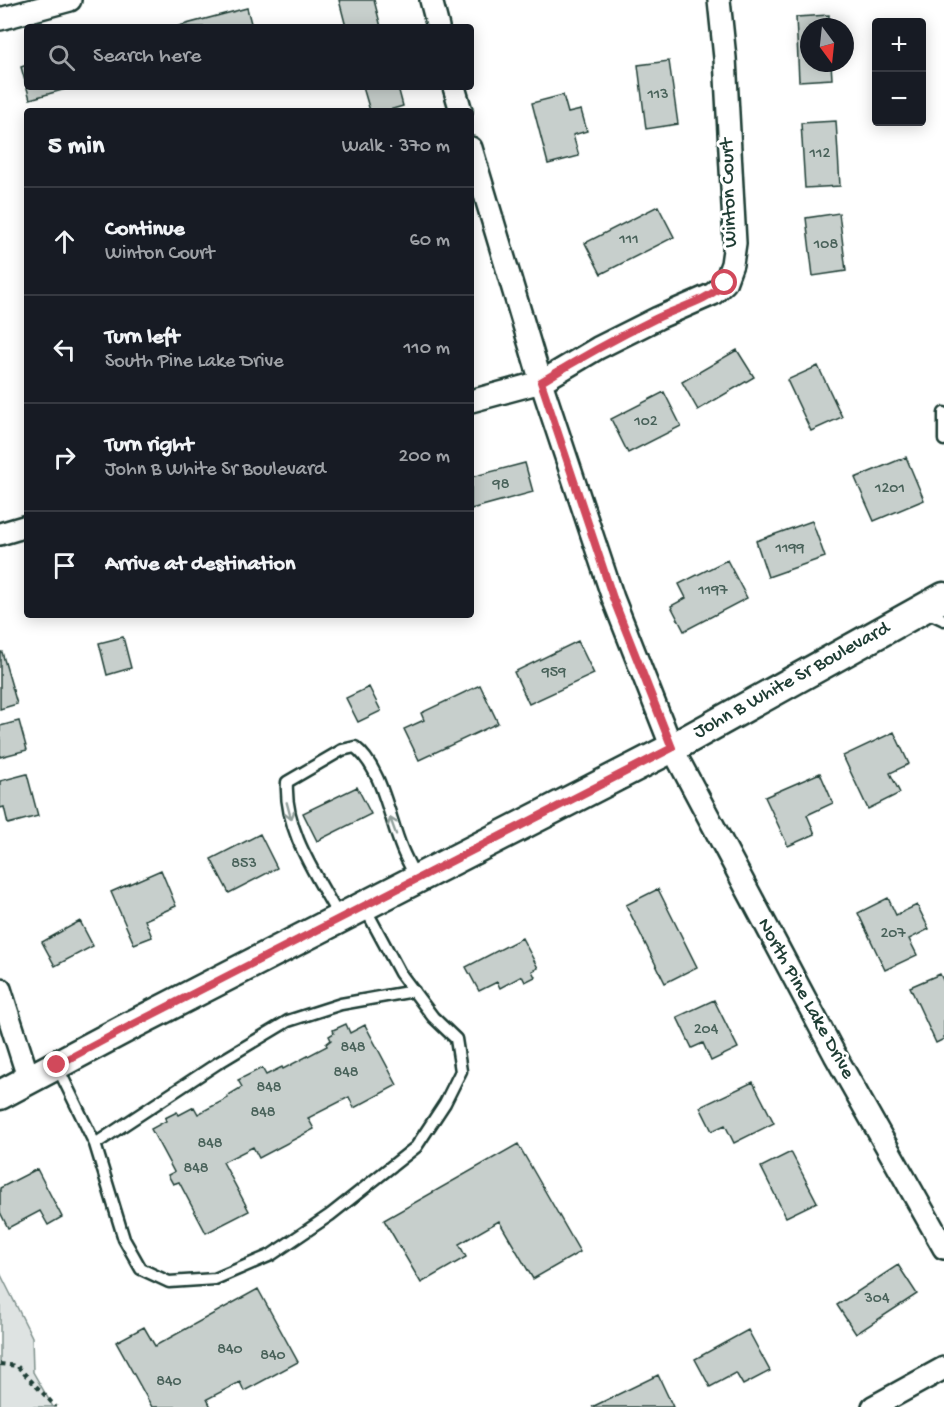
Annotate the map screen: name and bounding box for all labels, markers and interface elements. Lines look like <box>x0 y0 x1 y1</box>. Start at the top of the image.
north arrow <box>800 18 854 72</box>
map controls <box>872 18 926 126</box>
button: + <box>872 18 926 72</box>
search box <box>24 24 474 90</box>
icon: search <box>45 41 78 74</box>
text: Search here <box>93 44 201 70</box>
button: − <box>872 72 926 126</box>
house number: 113 <box>646 86 669 105</box>
text: 5 min <box>48 132 104 163</box>
text: Walk · 370 m <box>342 136 450 159</box>
street label: Winton Court <box>717 136 743 248</box>
house number: 112 <box>809 145 831 164</box>
text: Continue <box>105 217 185 243</box>
icon: ahead <box>48 225 81 258</box>
text: 60 m <box>410 230 450 253</box>
house number: 111 <box>618 231 639 250</box>
house number: 108 <box>813 236 838 255</box>
text: Winton Court <box>105 243 214 266</box>
route start <box>711 269 737 295</box>
text: Turn left <box>105 325 179 351</box>
icon: left <box>48 333 81 366</box>
text: 110 m <box>404 338 450 361</box>
text: South Pine Lake Drive <box>105 351 284 374</box>
house number: 102 <box>633 413 658 432</box>
text: Turn right <box>105 433 193 459</box>
icon: right <box>48 441 81 474</box>
text: 200 m <box>399 446 450 469</box>
text: John B White Sr Boulevard <box>105 459 326 482</box>
house number: 98 <box>492 476 510 495</box>
house number: 1201 <box>874 480 905 499</box>
house number: 1199 <box>775 540 804 559</box>
icon: arrive <box>48 549 81 582</box>
text: Arrive at destination <box>105 552 295 578</box>
house number: 1197 <box>697 582 728 601</box>
street label: John B White Sr Boulevard <box>690 616 896 745</box>
house number: 959 <box>541 664 566 683</box>
one-way arrow <box>283 801 295 820</box>
one-way arrow <box>387 817 398 836</box>
house number: 853 <box>231 855 257 874</box>
street label: North Pine Lake Drive <box>751 915 859 1084</box>
house number: 207 <box>880 925 906 944</box>
house number: 204 <box>694 1021 719 1040</box>
house number: 848 <box>340 1039 366 1058</box>
route end <box>43 1051 69 1077</box>
house number: 848 <box>333 1064 359 1083</box>
house number: 848 <box>256 1079 282 1098</box>
house number: 848 <box>250 1104 276 1123</box>
house number: 848 <box>197 1135 223 1154</box>
house number: 848 <box>183 1160 209 1179</box>
house number: 304 <box>864 1290 890 1309</box>
house number: 840 <box>217 1341 243 1360</box>
house number: 840 <box>260 1347 286 1366</box>
house number: 840 <box>156 1373 182 1392</box>

